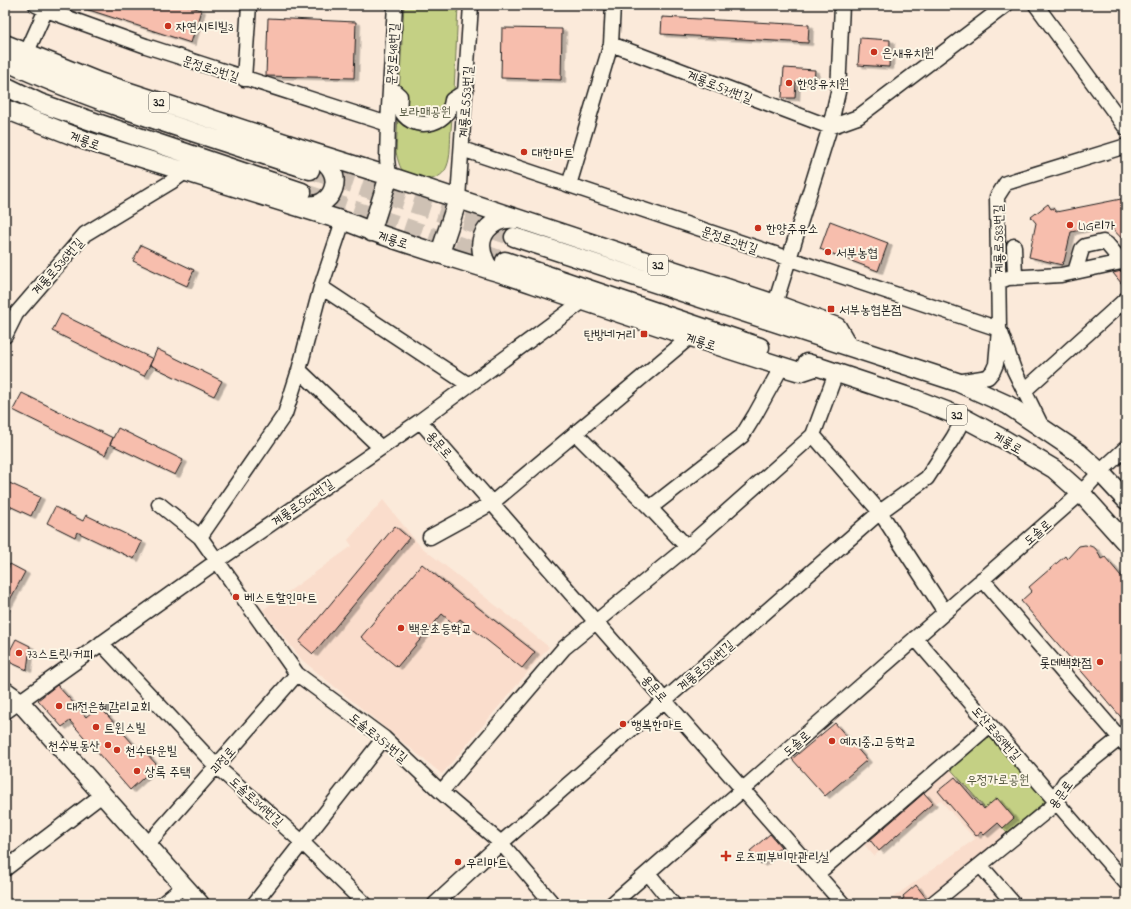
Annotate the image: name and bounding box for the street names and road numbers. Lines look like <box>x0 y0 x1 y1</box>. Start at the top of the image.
street label: 문정로48번길 <box>382 22 405 86</box>
street label: 문정로2번길 <box>180 51 241 88</box>
street label: 계룡로553번길 <box>454 65 479 139</box>
street label: 계룡로571번길 <box>684 66 755 109</box>
road number: 32 <box>149 92 169 112</box>
street label: 계룡로 <box>66 127 102 156</box>
street label: 계룡로583번길 <box>989 204 1010 274</box>
street label: 문정로2번길 <box>699 222 760 259</box>
street label: 계룡로 <box>375 227 410 254</box>
street label: 계룡로536번길 <box>28 234 89 300</box>
road number: 32 <box>648 255 668 275</box>
street label: 계룡로 <box>683 329 718 356</box>
road number: 32 <box>947 405 967 425</box>
street label: 용문로 <box>421 427 456 463</box>
street label: 계룡로 <box>989 427 1026 459</box>
street label: 계룡로562번길 <box>268 475 338 532</box>
street label: 도솔로 <box>1020 516 1056 551</box>
street label: 계룡로584번길 <box>673 636 739 696</box>
street label: 용문로 <box>636 671 671 707</box>
street label: 도산로369번길 <box>967 702 1025 766</box>
street label: 도솔로357번길 <box>345 709 411 768</box>
street label: 도솔로 <box>779 727 815 762</box>
street label: 괴정로 <box>206 743 241 779</box>
street label: 도솔로349번길 <box>225 773 287 832</box>
street label: 용문로 <box>1044 777 1078 813</box>

